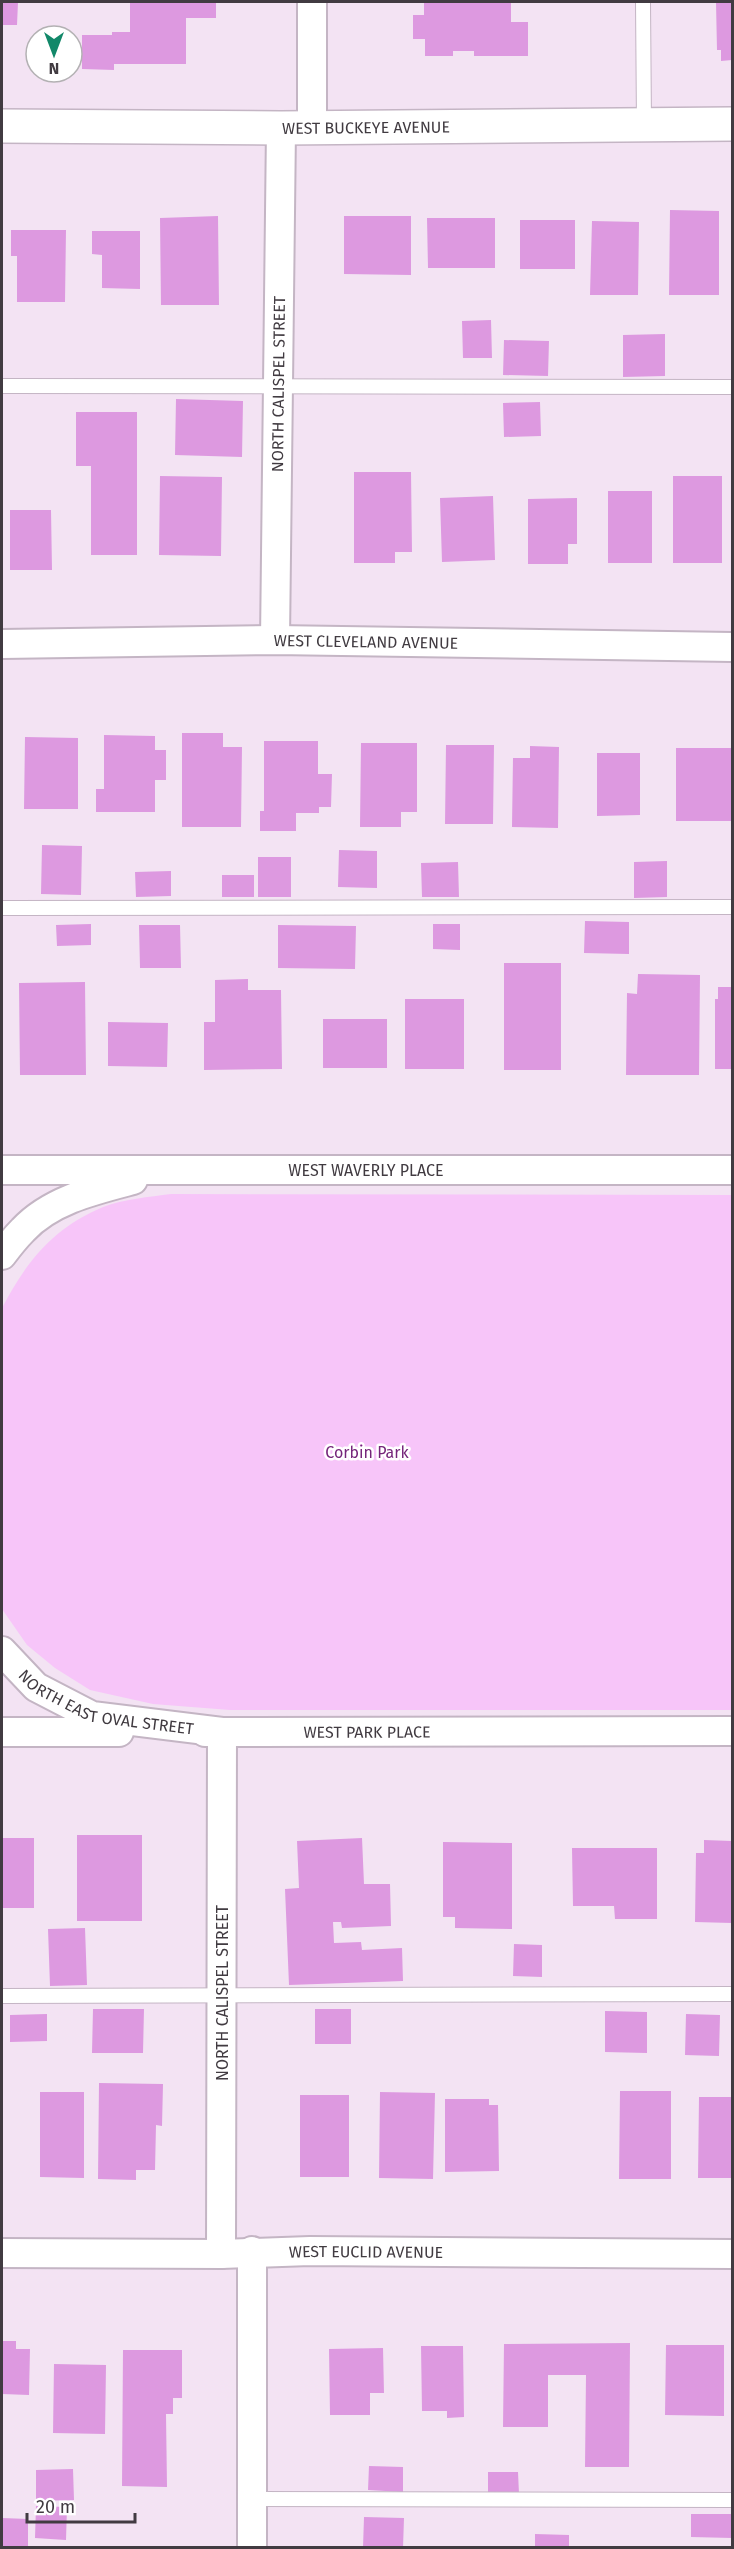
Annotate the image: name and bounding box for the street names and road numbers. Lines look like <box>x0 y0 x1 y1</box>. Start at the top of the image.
street label: WEST BUCKEYE AVENUE <box>282 118 450 138</box>
street label: NORTH CALISPEL STREET <box>268 295 289 472</box>
street label: WEST CLEVELAND AVENUE <box>273 631 458 653</box>
street label: WEST WAVERLY PLACE <box>288 1161 444 1180</box>
street label: NORTH EAST OVAL STREET <box>15 1666 196 1739</box>
street label: WEST PARK PLACE <box>303 1723 431 1742</box>
street label: NORTH CALISPEL STREET <box>213 1904 232 2081</box>
street label: WEST EUCLID AVENUE <box>288 2242 443 2262</box>

